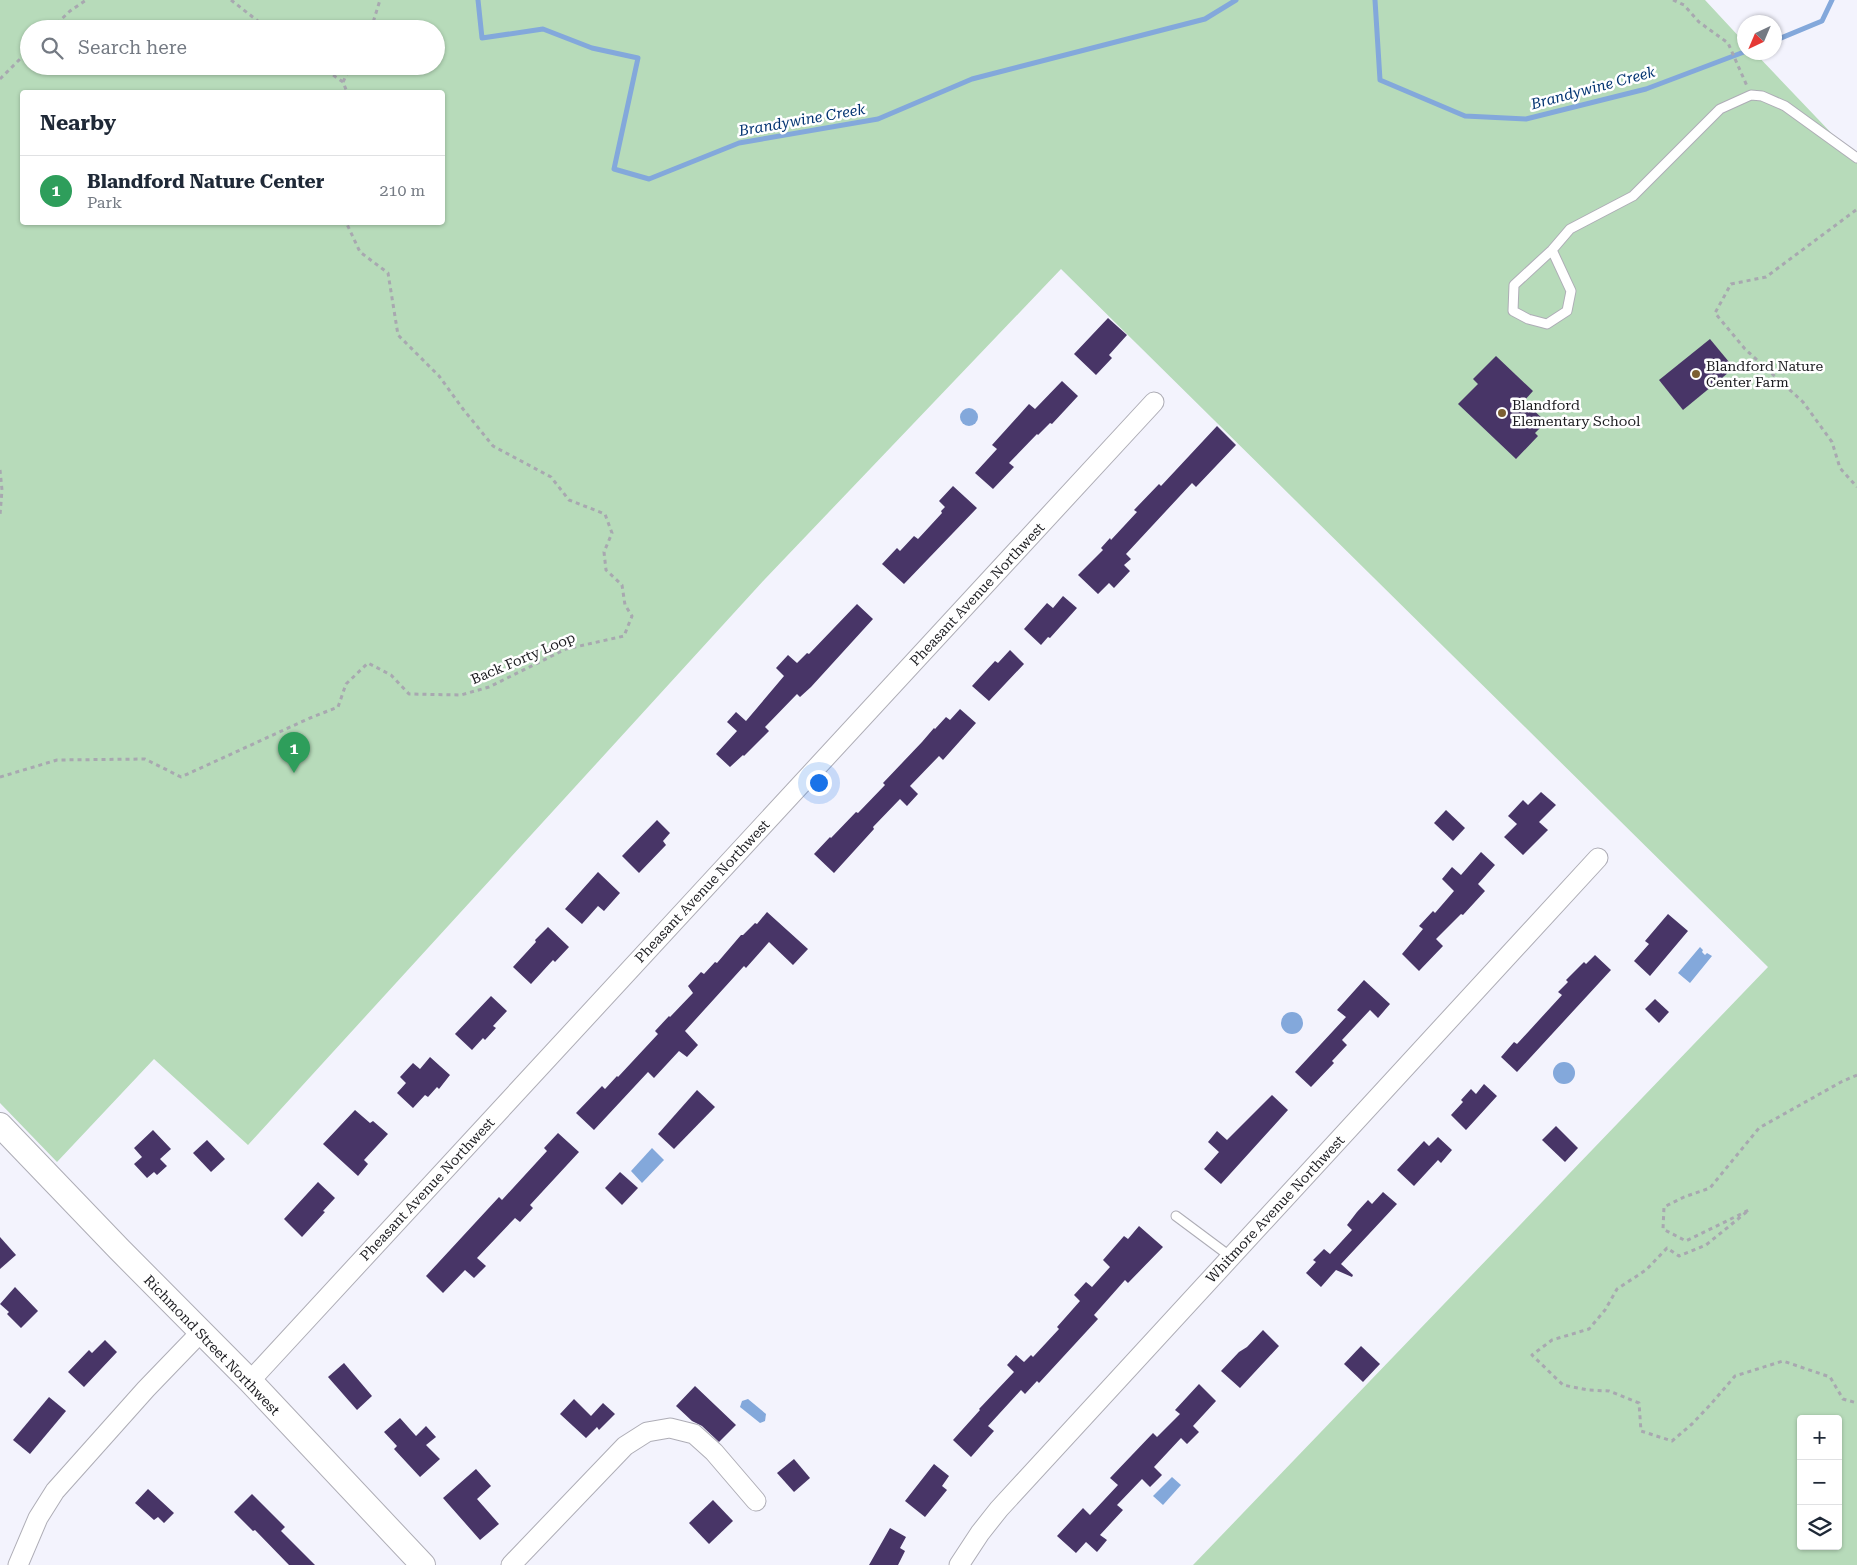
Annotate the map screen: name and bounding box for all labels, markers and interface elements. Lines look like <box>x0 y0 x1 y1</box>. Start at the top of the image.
north arrow <box>1737 15 1782 60</box>
search box <box>20 20 445 75</box>
icon: search <box>38 34 66 62</box>
text: Search here <box>78 36 187 59</box>
water label: Brandywine Creek <box>1528 62 1658 114</box>
water label: Brandywine Creek <box>736 100 868 140</box>
text: Nearby <box>40 111 116 135</box>
text: Blandford Nature Center <box>87 170 324 193</box>
text: 1 <box>52 181 60 200</box>
text: 210 m <box>379 181 425 200</box>
text: Park <box>87 193 122 212</box>
place label: Blandford Nature Center Farm <box>1706 358 1823 390</box>
marker: Blandford Nature Center Farm <box>1690 368 1702 380</box>
place label: Blandford Elementary School <box>1512 397 1641 429</box>
marker: Blandford Elementary School <box>1496 407 1508 419</box>
street label: Pheasant Avenue Northwest <box>907 519 1047 669</box>
street label: Back Forty Loop <box>469 629 577 687</box>
pin: 1 <box>278 732 310 773</box>
your location <box>806 770 832 796</box>
street label: Pheasant Avenue Northwest <box>632 816 772 966</box>
street label: Pheasant Avenue Northwest <box>357 1114 497 1264</box>
street label: Whitmore Avenue Northwest <box>1202 1132 1348 1286</box>
street label: Richmond Street Northwest <box>141 1272 283 1418</box>
map controls <box>1797 1415 1842 1550</box>
button: + <box>1797 1415 1842 1460</box>
button: − <box>1797 1460 1842 1505</box>
button: layers <box>1797 1505 1842 1550</box>

